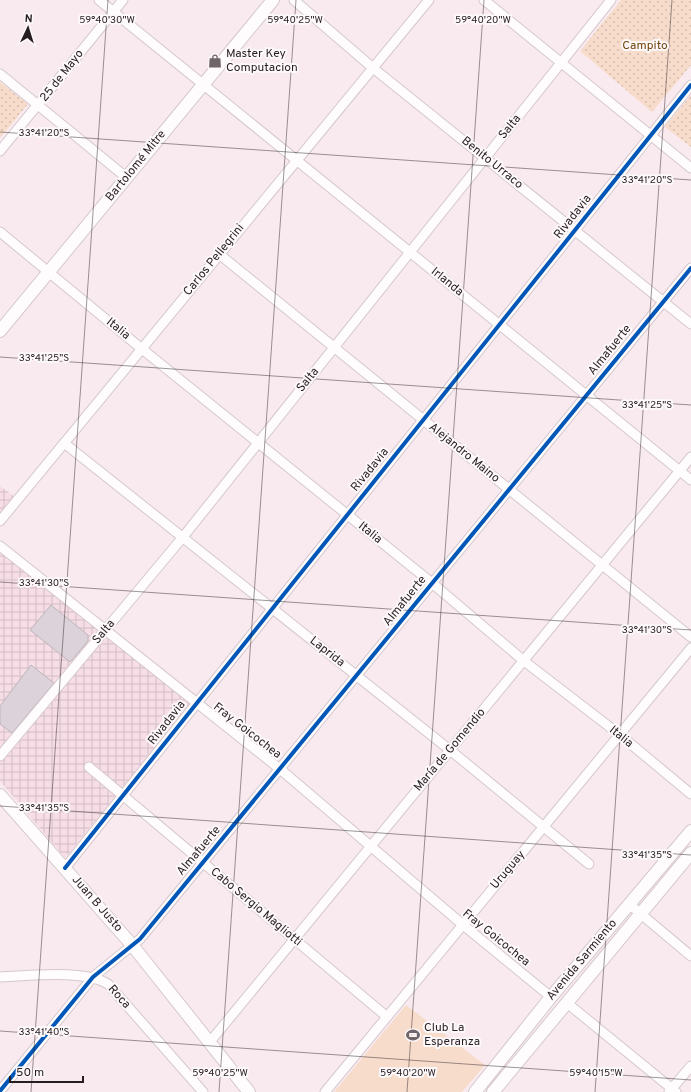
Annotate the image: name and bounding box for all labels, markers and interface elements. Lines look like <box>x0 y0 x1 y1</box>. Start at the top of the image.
north arrow <box>8 8 48 48</box>
text: N <box>24 12 33 26</box>
text: 59°40'30"W <box>79 14 135 27</box>
text: 59°40'25"W <box>267 14 323 27</box>
text: 59°40'20"W <box>455 14 511 27</box>
park label: Campito <box>622 38 668 54</box>
street label: 25 de Mayo <box>37 46 88 105</box>
place label: Master Key Computacion <box>226 46 298 76</box>
shop icon: Master Key Computacion <box>207 53 223 69</box>
street label: Salta <box>495 111 525 143</box>
text: 33°41'20"S <box>19 127 69 140</box>
street label: Bartolomé Mitre <box>102 127 170 205</box>
street label: Benito Urraco <box>458 133 526 193</box>
text: 33°41'20"S <box>622 174 672 187</box>
street label: Rivadavia <box>551 192 595 242</box>
street label: Carlos Pellegrini <box>180 221 248 299</box>
street label: Irlanda <box>427 264 467 300</box>
street label: Italia <box>103 314 133 344</box>
street label: Almafuerte <box>585 321 635 379</box>
text: 33°41'25"S <box>19 352 69 365</box>
street label: Salta <box>293 364 323 396</box>
text: 33°41'25"S <box>622 399 672 412</box>
street label: Alejandro Maino <box>425 419 503 487</box>
street label: Rivadavia <box>347 445 393 495</box>
street label: Italia <box>355 518 385 548</box>
street label: Almafuerte <box>380 572 430 630</box>
text: 33°41'30"S <box>19 577 69 590</box>
street label: Salta <box>89 616 119 648</box>
text: 33°41'30"S <box>622 624 672 637</box>
street label: Laprida <box>306 633 348 671</box>
street label: Rivadavia <box>145 698 189 748</box>
street label: Fray Goicochea <box>210 699 284 763</box>
street label: María de Gomendio <box>410 705 490 795</box>
street label: Italia <box>606 722 636 752</box>
text: 33°41'35"S <box>19 802 69 815</box>
street label: Almafuerte <box>173 823 225 879</box>
street label: Uruguay <box>487 847 529 893</box>
text: 33°41'35"S <box>622 849 672 862</box>
street label: Cabo Sergio Magliotti <box>207 864 305 950</box>
street label: Juan B Justo <box>68 872 126 936</box>
street label: Fray Goicochea <box>459 906 533 970</box>
street label: Avenida Sarmiento <box>543 916 621 1004</box>
street label: Roca <box>104 982 134 1012</box>
place label: Club La Esperanza <box>424 1020 480 1050</box>
text: 33°41'40"S <box>19 1026 69 1039</box>
sports icon: Club La Esperanza <box>405 1027 421 1043</box>
scale bar <box>10 1058 83 1084</box>
text: 50 m <box>16 1065 44 1081</box>
text: 59°40'25"W <box>192 1067 248 1080</box>
text: 59°40'20"W <box>380 1067 436 1080</box>
text: 59°40'15"W <box>569 1067 623 1080</box>

